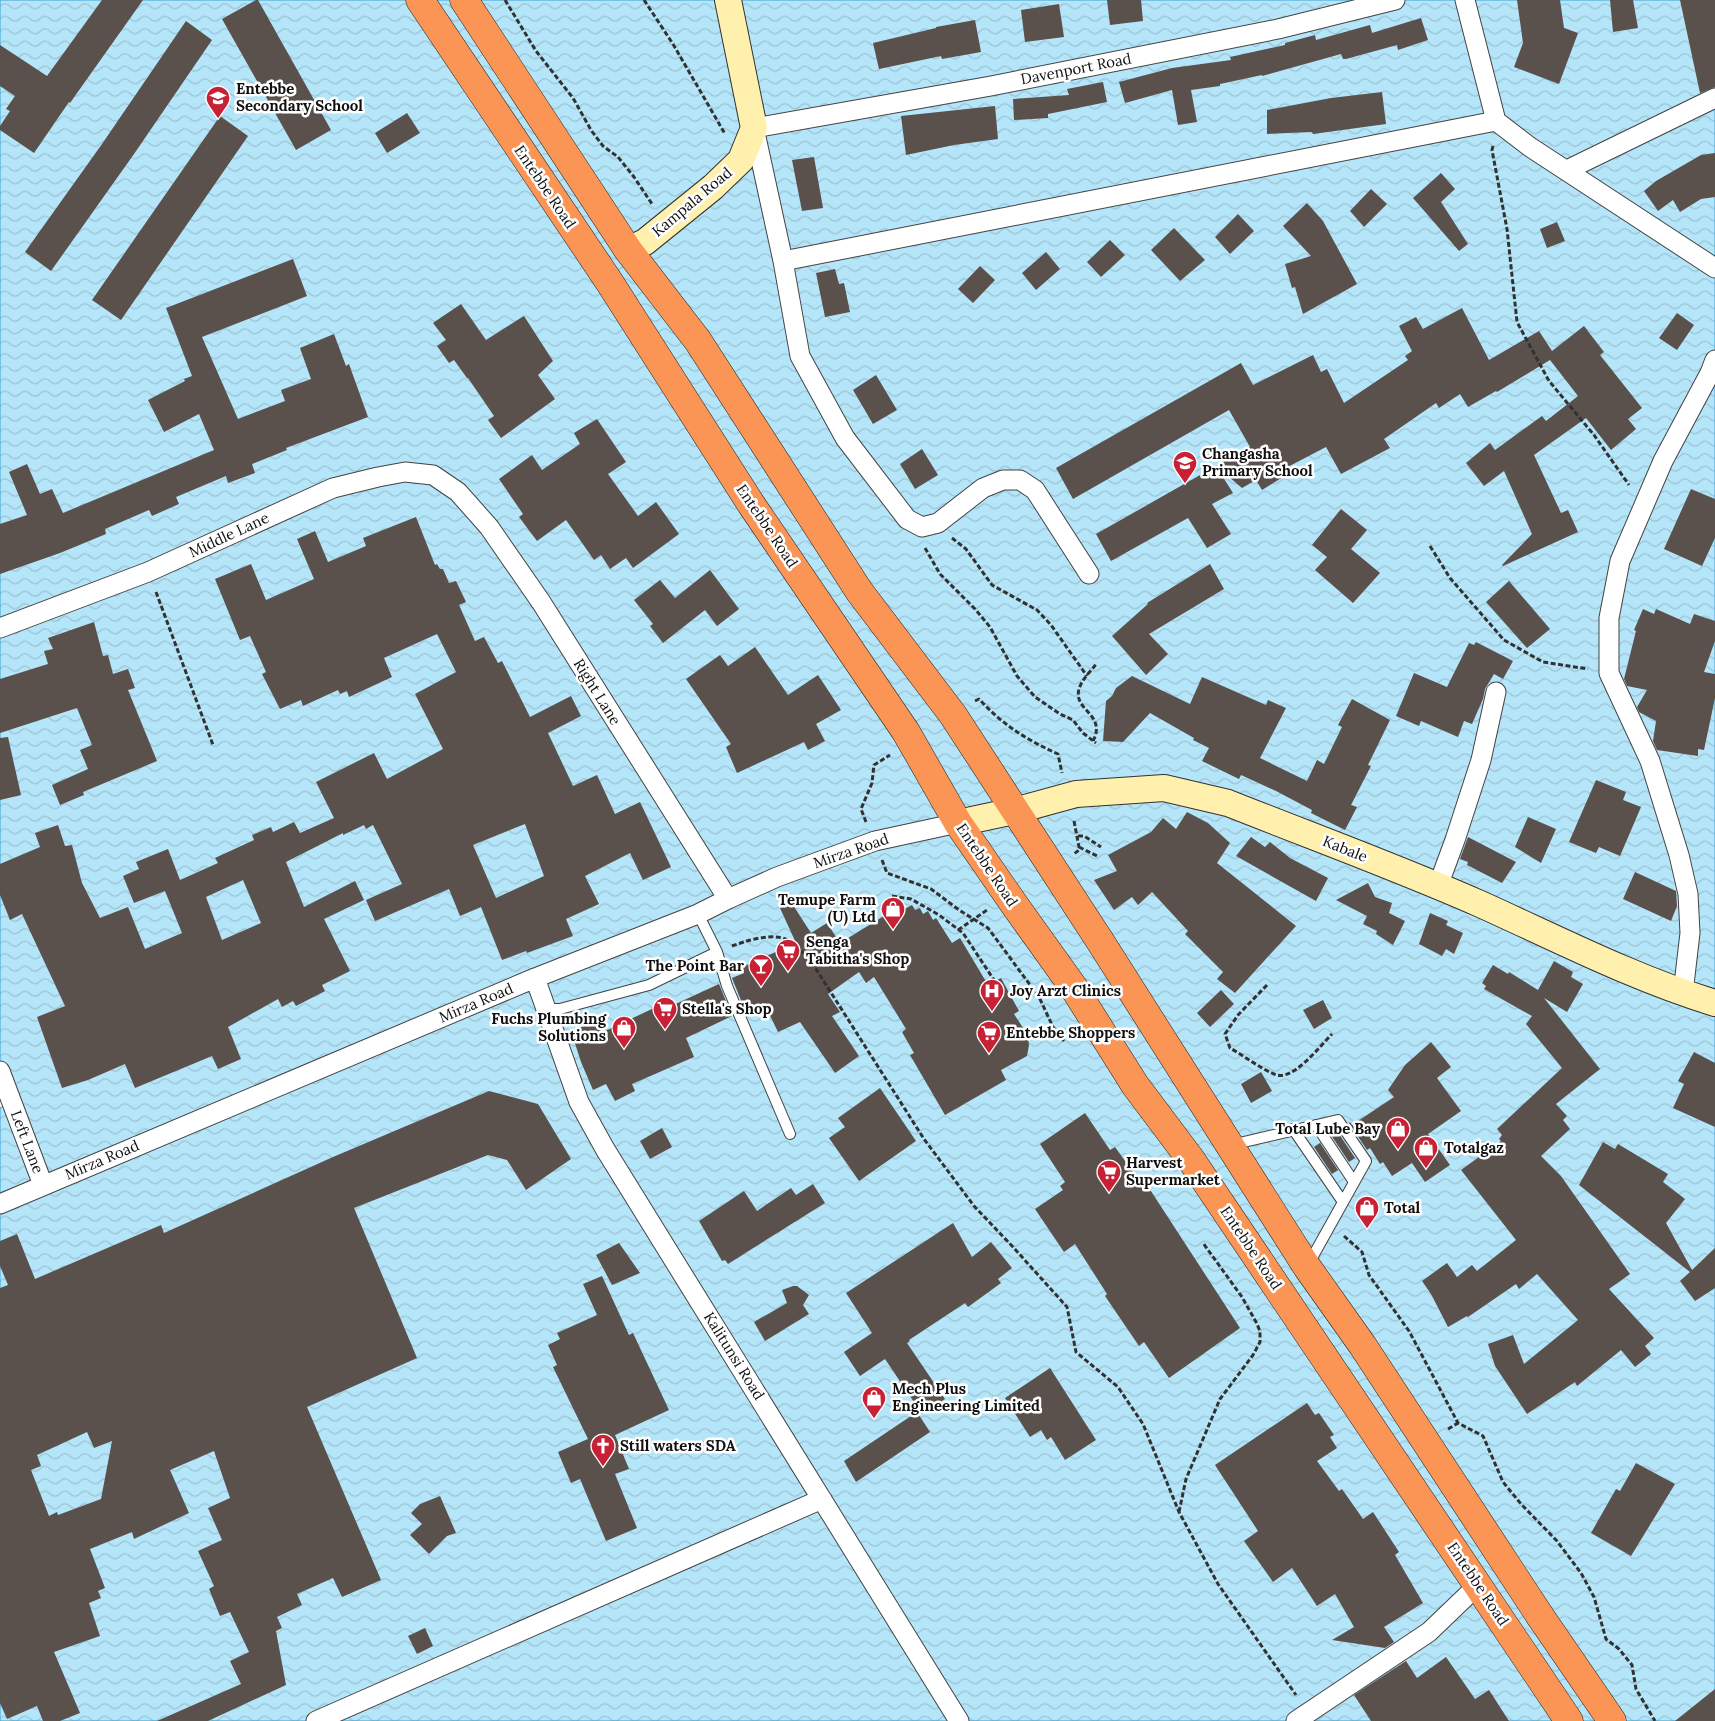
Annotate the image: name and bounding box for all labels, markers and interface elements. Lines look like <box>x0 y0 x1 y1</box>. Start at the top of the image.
street label: Davenport Road <box>1019 48 1133 89</box>
place label: Entebbe Secondary School <box>236 79 363 115</box>
school or university icon: Entebbe Secondary School <box>205 85 231 119</box>
street label: Entebbe Road <box>511 141 580 232</box>
street label: Kampala Road <box>648 163 736 241</box>
place label: Changasha Primary School <box>1202 444 1313 480</box>
school or university icon: Changasha Primary School <box>1172 450 1198 484</box>
street label: Entebbe Road <box>733 480 802 571</box>
street label: Middle Lane <box>186 508 272 561</box>
street label: Right Lane <box>570 655 625 729</box>
street label: Entebbe Road <box>953 819 1022 910</box>
street label: Mirza Road <box>811 829 891 872</box>
street label: Kabale <box>1320 831 1370 866</box>
place label: Temupe Farm (U) Ltd <box>778 890 876 927</box>
shop icon: Temupe Farm (U) Ltd <box>880 896 906 930</box>
place label: Senga Tabitha's Shop <box>806 932 909 968</box>
supermarket icon: Senga Tabitha's Shop <box>775 938 801 972</box>
bar icon: The Point Bar <box>748 953 774 987</box>
place label: The Point Bar <box>646 956 745 975</box>
street label: Mirza Road <box>436 978 516 1027</box>
hospital icon: Joy Arzt Clinics <box>979 978 1005 1012</box>
place label: Joy Arzt Clinics <box>1010 981 1121 1000</box>
supermarket icon: Stella's Shop <box>652 996 678 1030</box>
place label: Stella's Shop <box>682 999 772 1018</box>
place label: Fuchs Plumbing Solutions <box>491 1009 607 1045</box>
shop icon: Fuchs Plumbing Solutions <box>611 1015 637 1049</box>
supermarket icon: Entebbe Shoppers <box>976 1020 1002 1054</box>
place label: Entebbe Shoppers <box>1006 1023 1135 1042</box>
street label: Left Lane <box>7 1108 48 1176</box>
shop icon: Total Lube Bay <box>1385 1116 1411 1150</box>
place label: Total Lube Bay <box>1275 1119 1381 1138</box>
street label: Mirza Road <box>62 1135 142 1184</box>
shop icon: Totalgaz <box>1413 1135 1439 1169</box>
place label: Totalgaz <box>1444 1138 1504 1157</box>
place label: Harvest Supermarket <box>1126 1153 1221 1189</box>
supermarket icon: Harvest Supermarket <box>1096 1159 1122 1193</box>
shop icon: Total <box>1354 1195 1380 1229</box>
place label: Total <box>1384 1198 1421 1217</box>
street label: Entebbe Road <box>1217 1202 1286 1293</box>
street label: Kalitunsi Road <box>700 1308 769 1403</box>
place label: Mech Plus Engineering Limited <box>892 1379 1040 1415</box>
shop icon: Mech Plus Engineering Limited <box>861 1385 887 1419</box>
church icon: Still waters SDA <box>590 1433 616 1467</box>
place label: Still waters SDA <box>620 1436 736 1455</box>
street label: Entebbe Road <box>1444 1538 1513 1629</box>

